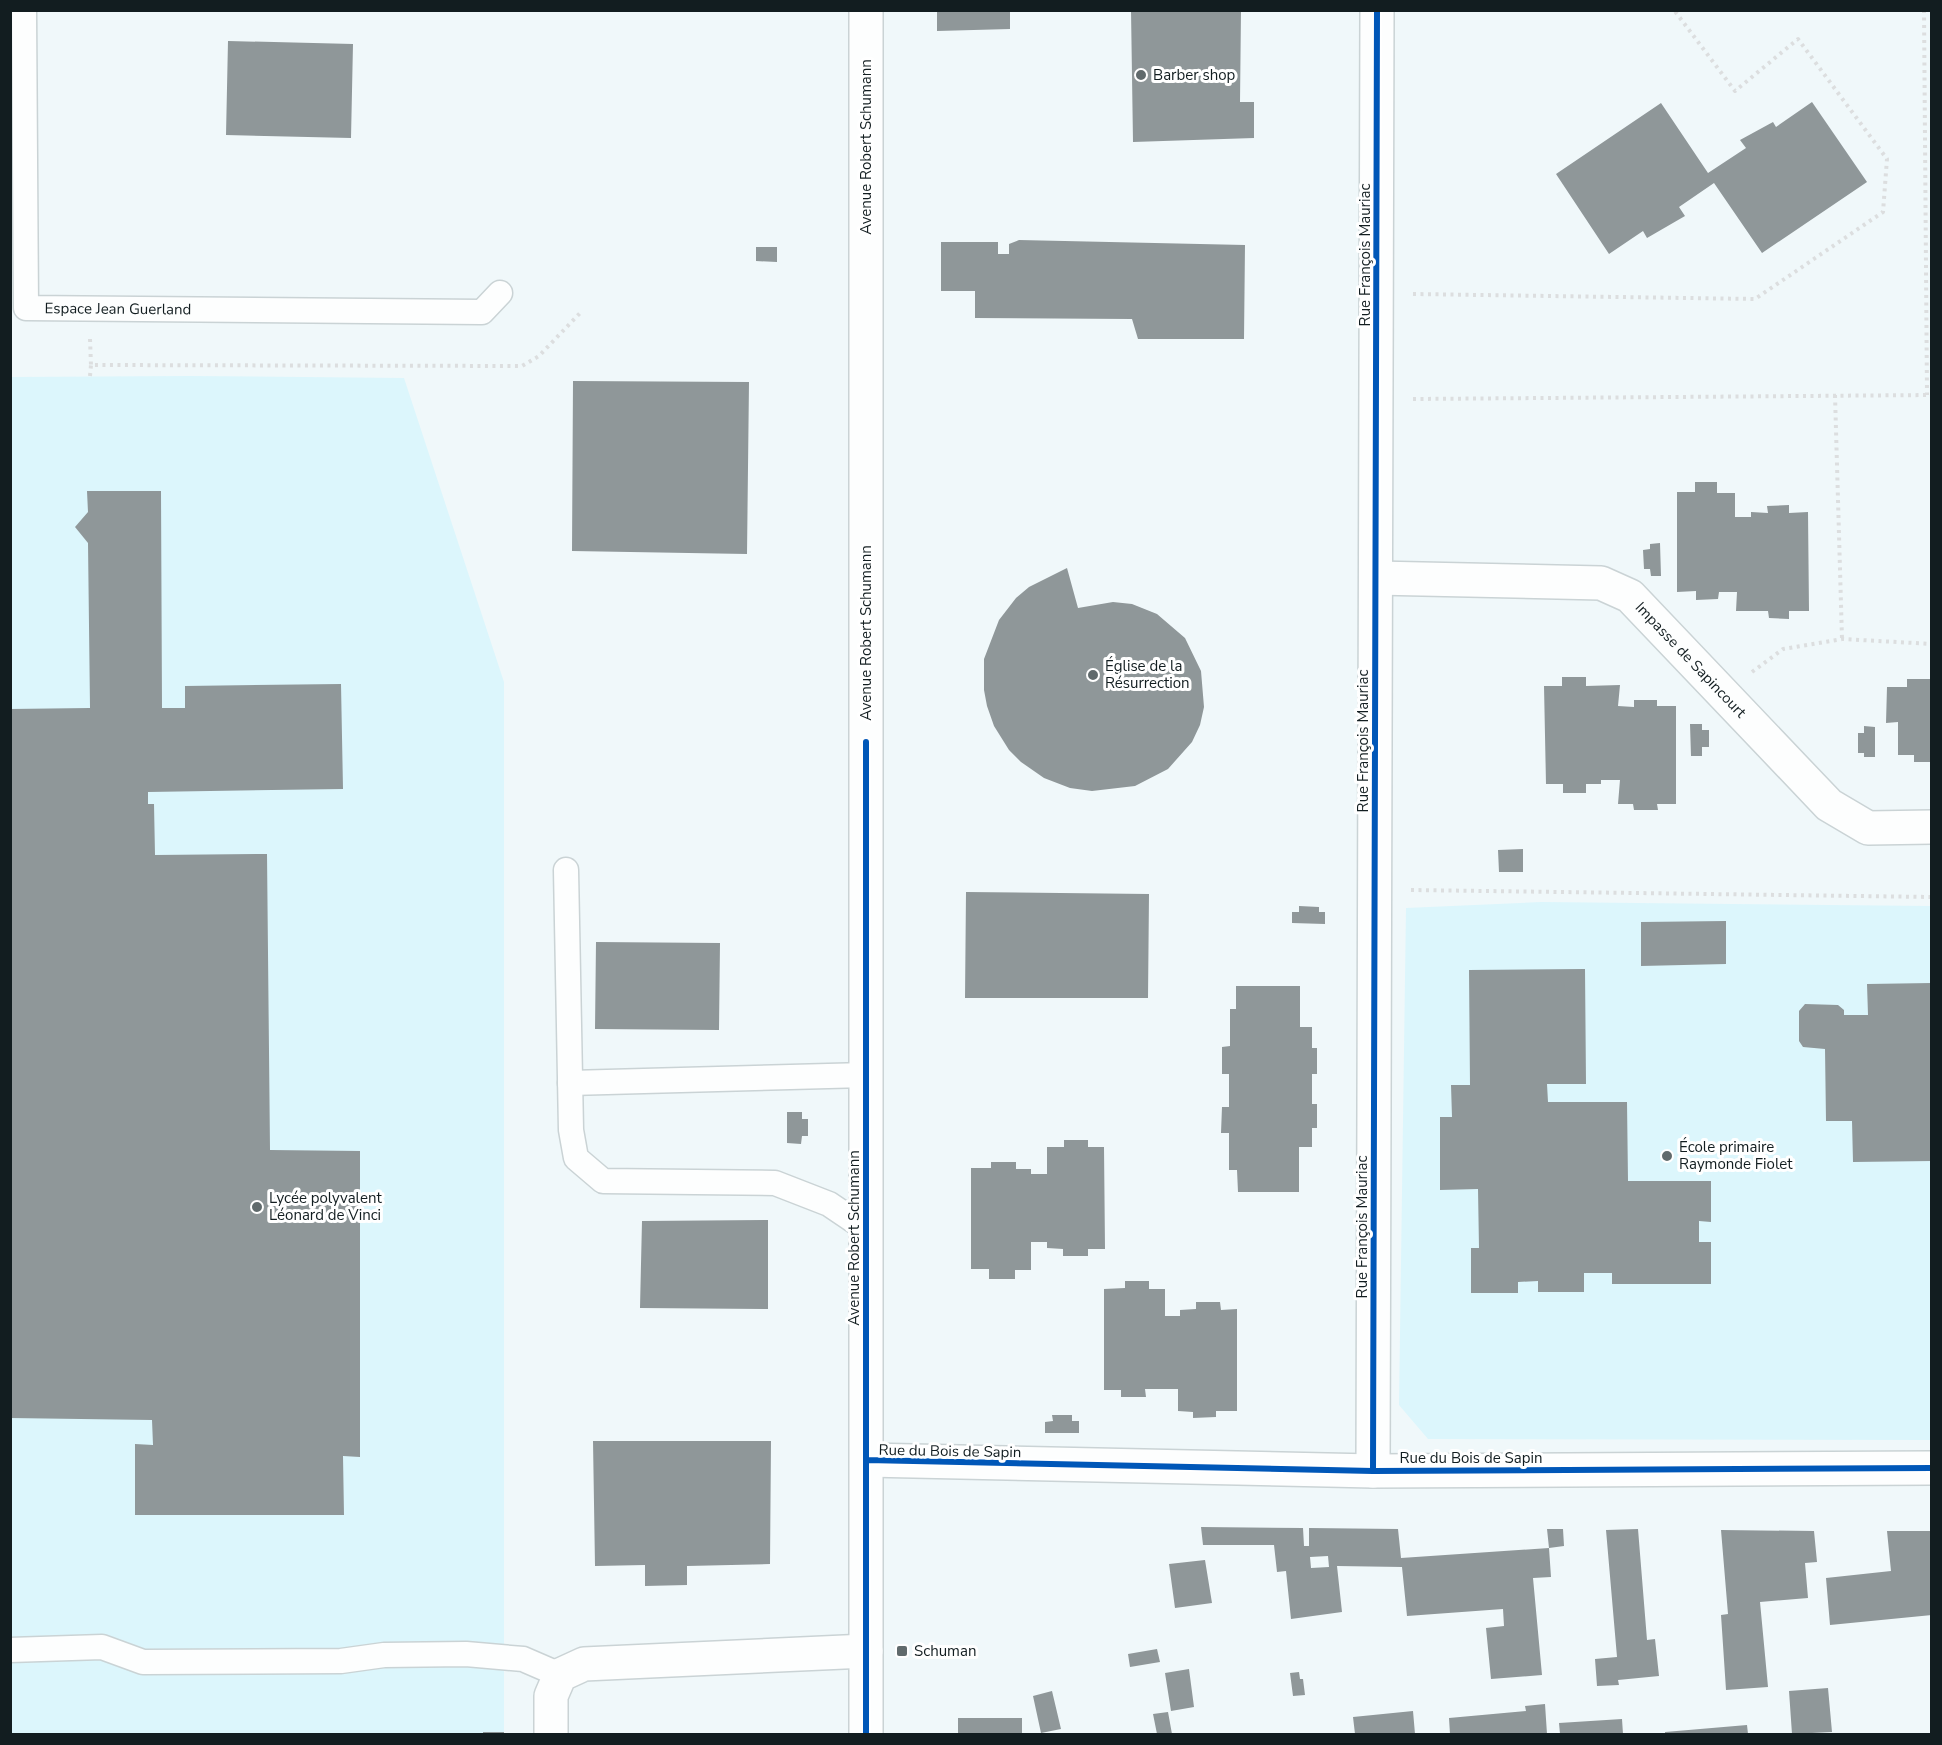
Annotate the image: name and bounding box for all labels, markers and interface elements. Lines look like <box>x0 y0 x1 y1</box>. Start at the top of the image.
street label: Avenue Robert Schumann <box>856 59 876 235</box>
place label: Barber shop <box>1153 65 1235 85</box>
marker: Barber shop <box>1134 68 1148 82</box>
street label: Rue François Mauriac <box>1355 184 1375 326</box>
street label: Espace Jean Guerland <box>45 298 191 319</box>
street label: Avenue Robert Schumann <box>856 545 876 721</box>
street label: Impasse de Sapincourt <box>1631 598 1751 723</box>
place label: Église de la Résurrection <box>1105 656 1190 693</box>
marker: Église de la Résurrection <box>1086 668 1100 682</box>
street label: Rue François Mauriac <box>1353 670 1373 812</box>
place label: École primaire Raymonde Fiolet <box>1679 1137 1793 1174</box>
marker: École primaire Raymonde Fiolet <box>1660 1149 1674 1163</box>
street label: Avenue Robert Schumann <box>844 1150 864 1326</box>
street label: Rue François Mauriac <box>1352 1156 1372 1298</box>
place label: Lycée polyvalent Léonard de Vinci <box>269 1188 382 1225</box>
marker: Lycée polyvalent Léonard de Vinci <box>250 1200 264 1214</box>
street label: Rue du Bois de Sapin <box>878 1440 1022 1462</box>
street label: Rue du Bois de Sapin <box>1400 1448 1542 1468</box>
place label: Schuman <box>914 1641 976 1661</box>
marker: Schuman <box>895 1644 909 1658</box>

